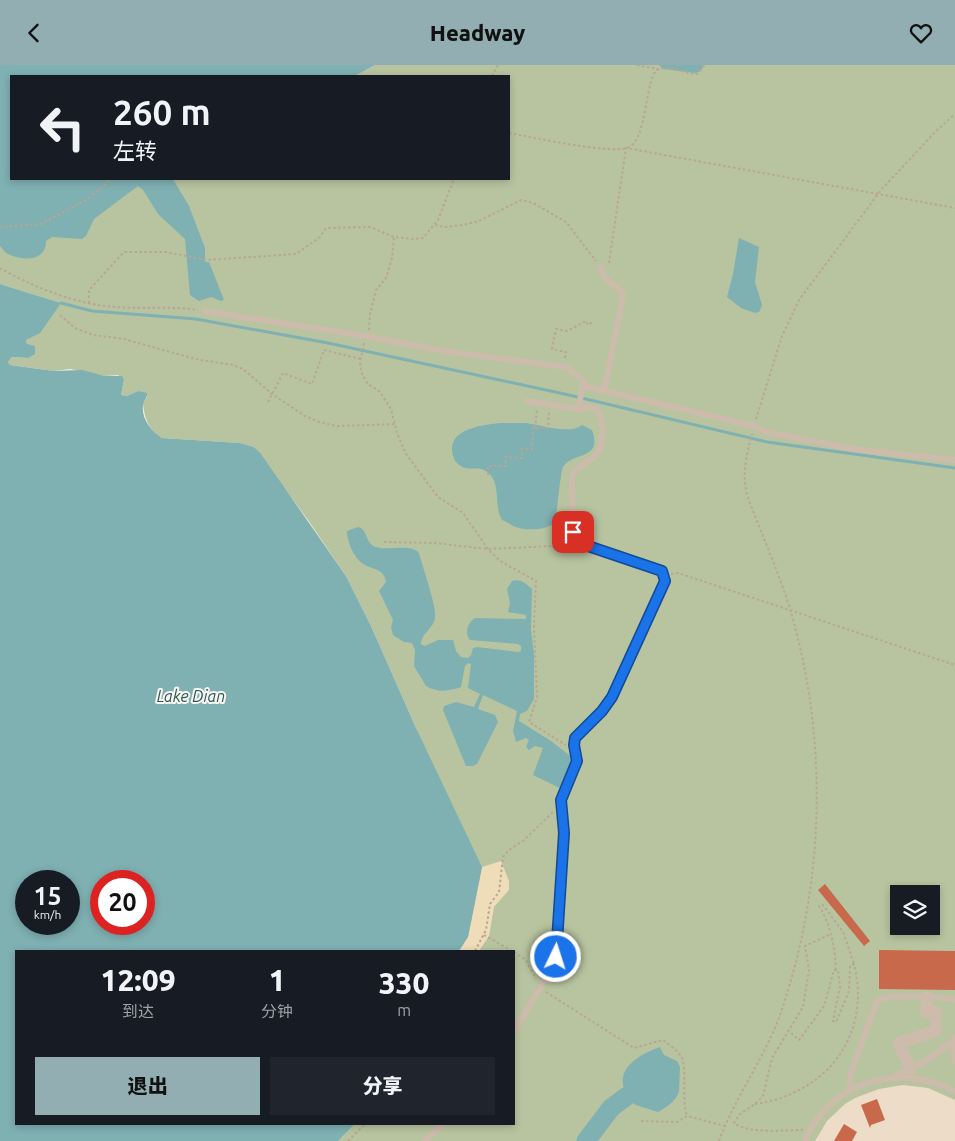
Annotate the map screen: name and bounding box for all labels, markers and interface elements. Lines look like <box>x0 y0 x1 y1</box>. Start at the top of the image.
icon: back <box>20 19 48 47</box>
icon: heart <box>907 19 935 47</box>
text: Headway <box>430 20 525 45</box>
text: 260 m <box>113 92 211 132</box>
icon: left <box>30 95 95 160</box>
text: 左转 <box>113 138 157 163</box>
pin <box>552 511 594 553</box>
icon: arrive <box>559 518 587 546</box>
water label: Lake Dian <box>157 687 225 705</box>
speed limit sign: 20 <box>90 870 155 935</box>
text: 15 <box>33 882 62 910</box>
map controls <box>890 885 940 935</box>
button: layers <box>890 885 940 935</box>
text: km/h <box>34 908 61 921</box>
position arrow <box>529 930 581 982</box>
text: 12:09 <box>101 963 176 997</box>
text: 1 <box>269 963 286 997</box>
text: 330 <box>379 966 429 1000</box>
text: m <box>397 1001 411 1019</box>
text: 到达 <box>122 1002 154 1020</box>
text: 分钟 <box>261 1002 293 1020</box>
button: 退出 <box>35 1057 260 1115</box>
button: 分享 <box>270 1057 495 1115</box>

